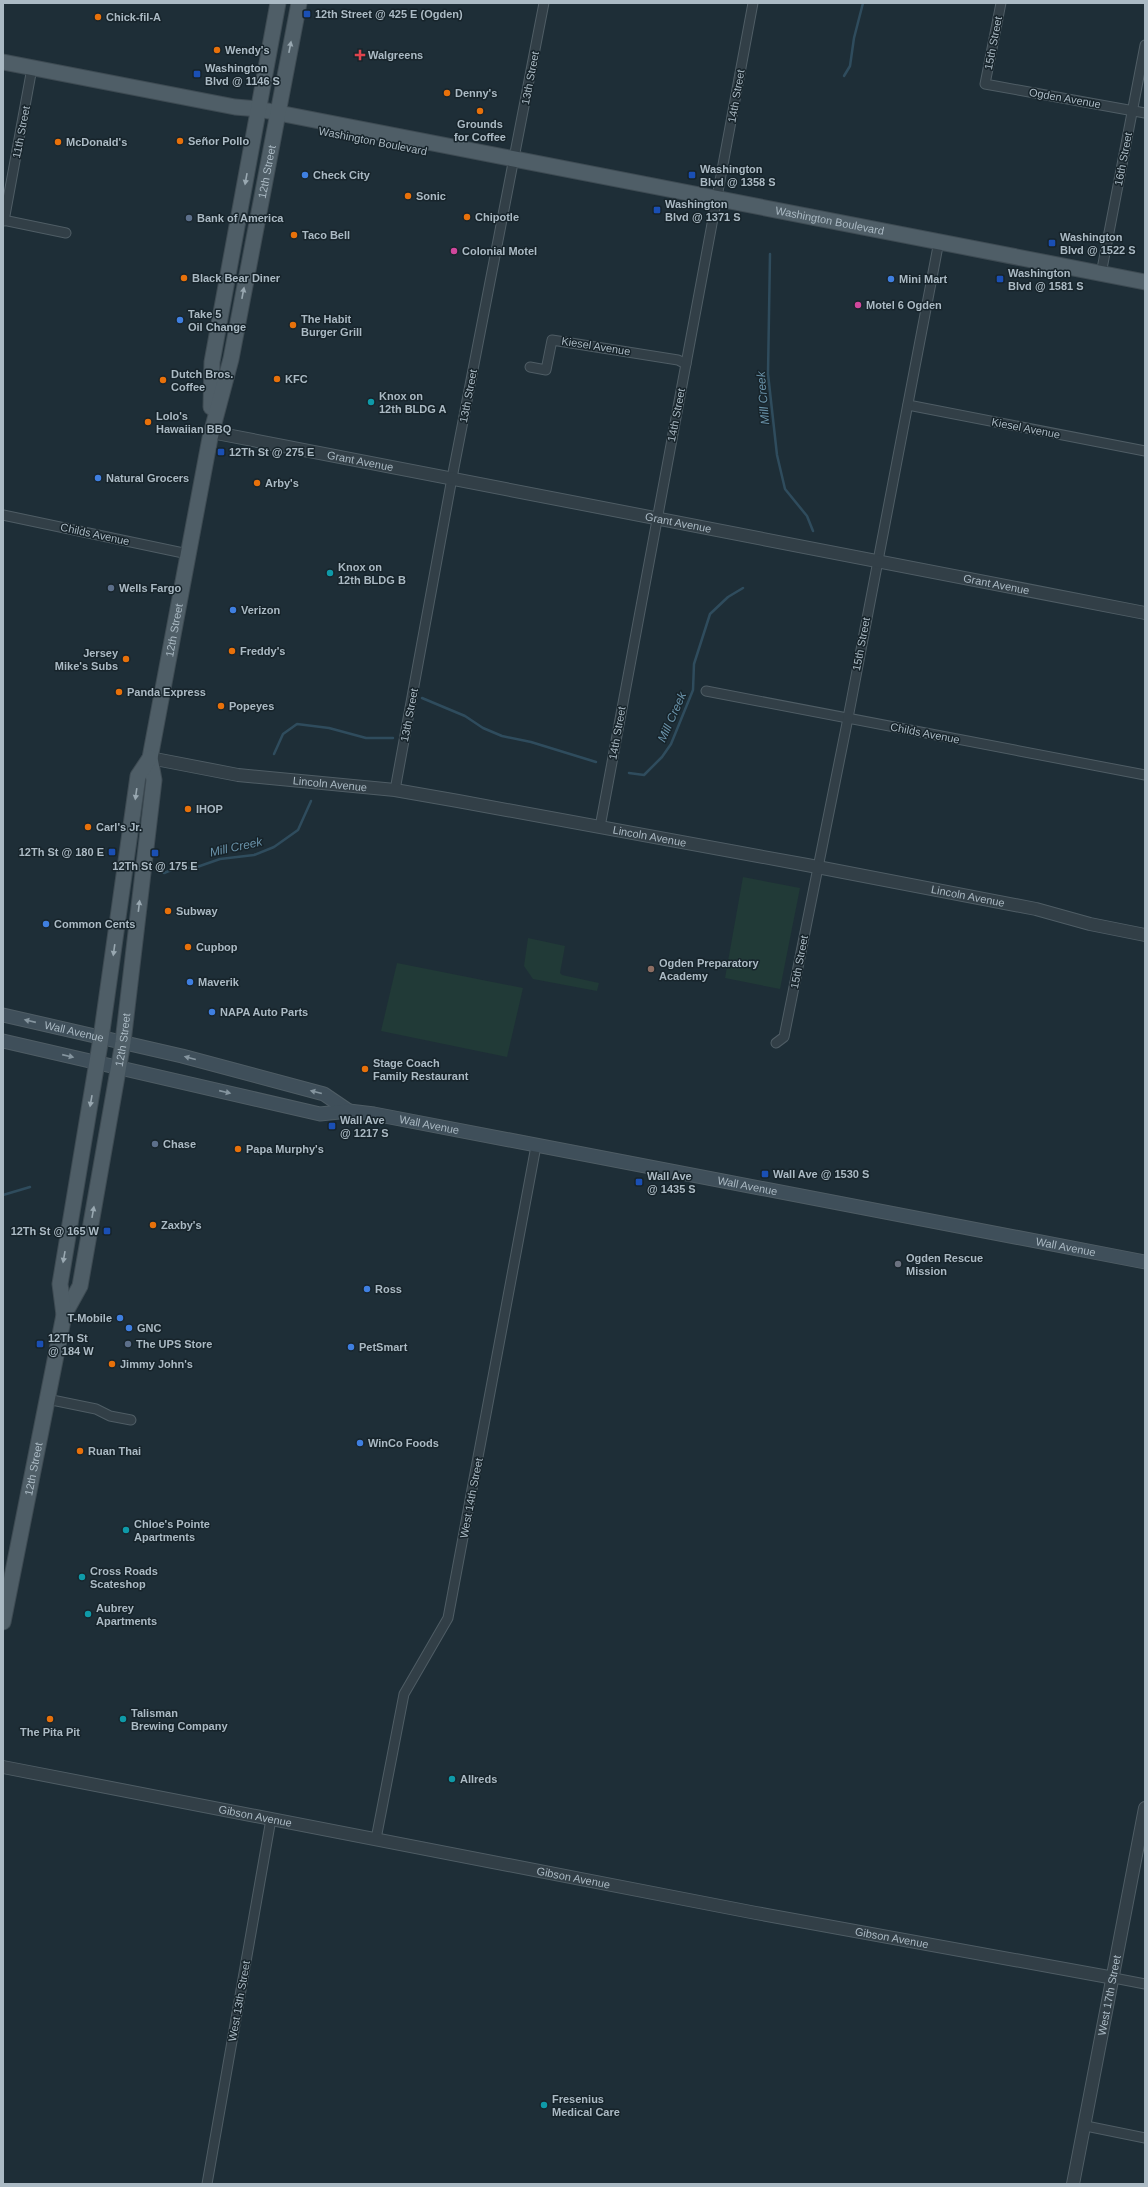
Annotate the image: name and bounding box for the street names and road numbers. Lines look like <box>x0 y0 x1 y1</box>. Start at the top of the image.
street label: 15th Street <box>982 15 1004 71</box>
street label: 13th Street <box>519 50 541 106</box>
street label: 14th Street <box>725 68 747 124</box>
street label: Ogden Avenue <box>1028 86 1102 110</box>
street label: 11th Street <box>10 105 32 159</box>
street label: Washington Boulevard <box>318 125 428 157</box>
street label: 16th Street <box>1112 131 1134 187</box>
street label: 12th Street <box>256 144 278 199</box>
street label: Washington Boulevard <box>774 204 885 237</box>
street label: Kiesel Avenue <box>561 335 631 357</box>
street label: 13th Street <box>457 368 479 424</box>
street label: 14th Street <box>665 387 687 443</box>
street label: Kiesel Avenue <box>991 415 1061 441</box>
street label: Grant Avenue <box>326 449 394 473</box>
street label: Grant Avenue <box>644 510 712 535</box>
street label: Childs Avenue <box>59 521 131 547</box>
street label: Grant Avenue <box>962 572 1030 596</box>
street label: 12th Street <box>163 603 185 658</box>
street label: 15th Street <box>850 616 872 672</box>
street label: 13th Street <box>398 687 420 743</box>
street label: 14th Street <box>606 705 628 761</box>
street label: Childs Avenue <box>889 720 961 746</box>
street label: Lincoln Avenue <box>292 774 368 793</box>
street label: Lincoln Avenue <box>612 823 687 849</box>
street label: Lincoln Avenue <box>930 883 1006 909</box>
street label: 15th Street <box>788 934 810 990</box>
street label: 12th Street <box>113 1012 132 1067</box>
street label: Wall Avenue <box>43 1019 105 1044</box>
street label: Wall Avenue <box>398 1113 460 1136</box>
street label: Wall Avenue <box>717 1174 778 1197</box>
street label: Wall Avenue <box>1035 1235 1097 1258</box>
street label: 12th Street <box>22 1441 45 1497</box>
street label: West 14th Street <box>457 1457 485 1539</box>
street label: Gibson Avenue <box>218 1803 293 1829</box>
street label: Gibson Avenue <box>536 1865 611 1891</box>
street label: Gibson Avenue <box>854 1925 929 1950</box>
street label: West 17th Street <box>1096 1954 1123 2037</box>
street label: West 13th Street <box>226 1960 252 2042</box>

